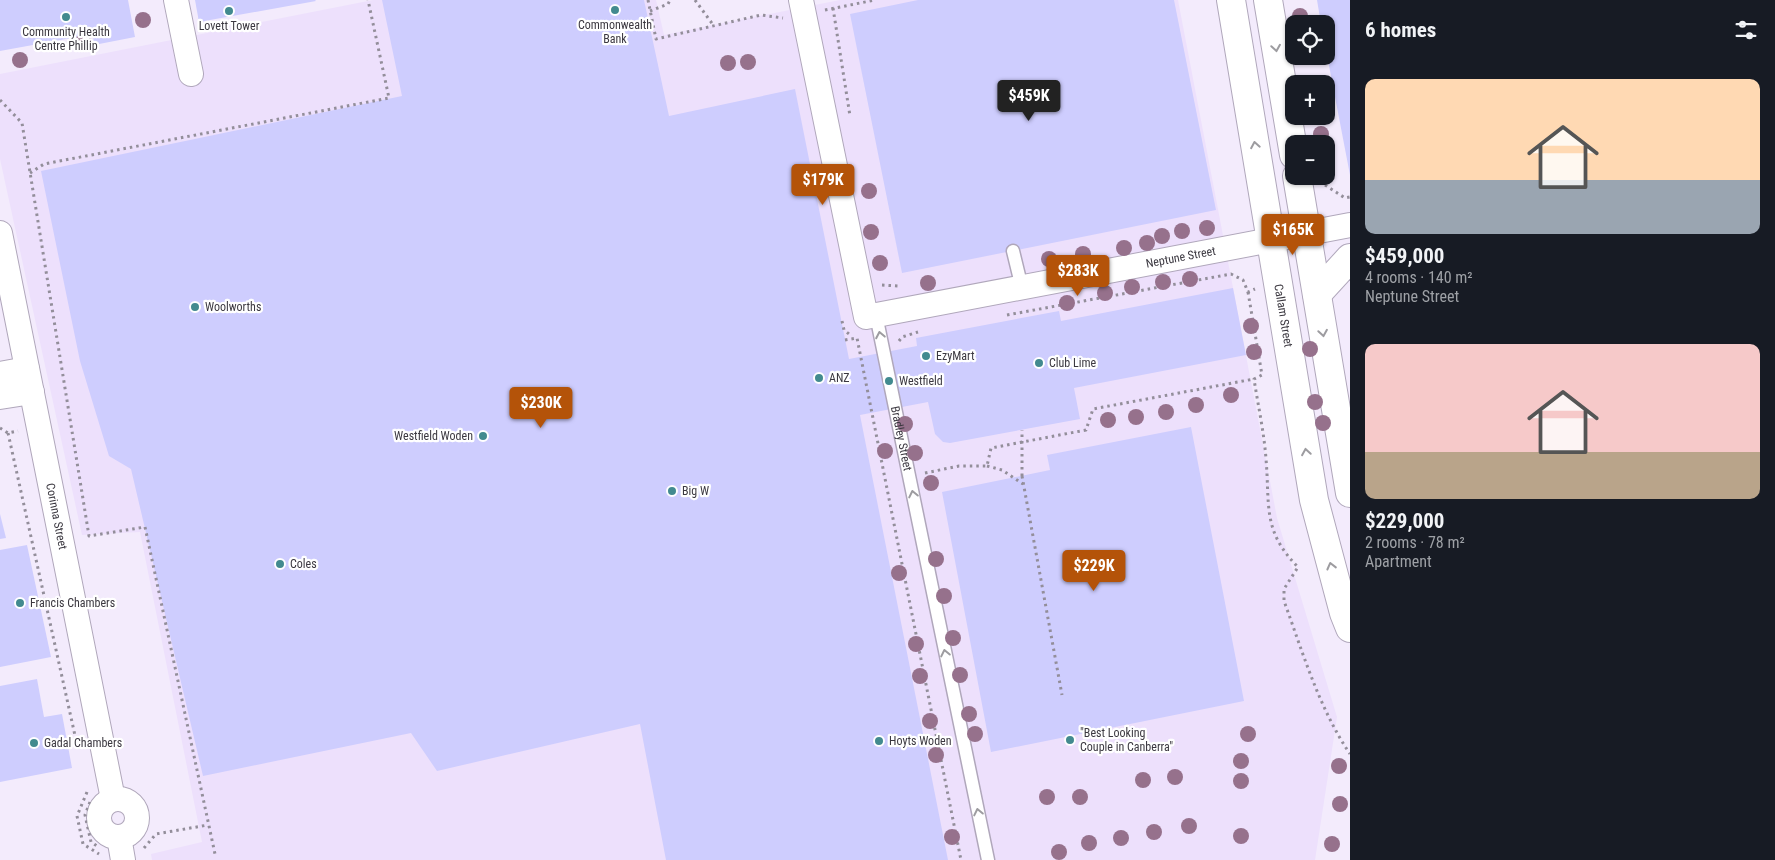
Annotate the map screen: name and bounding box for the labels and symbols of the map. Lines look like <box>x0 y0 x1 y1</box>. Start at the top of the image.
marker: Commonwealth Bank <box>609 4 621 16</box>
marker: Lovett Tower <box>223 5 235 17</box>
marker: Community Health Centre Phillip <box>60 11 72 23</box>
place label: Commonwealth Bank <box>578 18 652 46</box>
place label: Lovett Tower <box>199 19 260 33</box>
place label: Community Health Centre Phillip <box>22 25 110 53</box>
one-way arrow <box>1270 44 1280 52</box>
pin: $459K <box>994 80 1064 122</box>
one-way arrow <box>1251 141 1261 149</box>
pin: $179K <box>788 164 858 206</box>
pin: $165K <box>1258 214 1328 256</box>
street label: Neptune Street <box>1145 244 1217 271</box>
pin: $283K <box>1043 254 1113 297</box>
street label: Callam Street <box>1271 283 1296 349</box>
place label: Woolworths <box>205 300 261 314</box>
marker: Woolworths <box>189 301 201 313</box>
one-way arrow <box>1318 329 1328 338</box>
one-way arrow <box>876 330 886 339</box>
place label: EzyMart <box>936 349 975 363</box>
marker: EzyMart <box>920 350 932 362</box>
place label: Club Lime <box>1049 356 1097 370</box>
marker: Club Lime <box>1033 357 1045 369</box>
place label: ANZ <box>829 371 850 385</box>
marker: ANZ <box>813 372 825 384</box>
place label: Westfield <box>899 374 943 388</box>
marker: Westfield <box>883 375 895 387</box>
pin: $230K <box>506 386 576 429</box>
street label: Bradley Street <box>888 405 915 473</box>
place label: Westfield Woden <box>394 429 473 443</box>
marker: Westfield Woden <box>477 430 489 442</box>
one-way arrow <box>1302 447 1312 456</box>
street label: Corinna Street <box>43 482 70 551</box>
place label: Big W <box>682 484 709 498</box>
marker: Big W <box>666 485 678 497</box>
one-way arrow <box>908 489 919 498</box>
pin: $229K <box>1059 550 1129 592</box>
place label: Coles <box>290 557 317 571</box>
marker: Coles <box>274 558 286 570</box>
one-way arrow <box>1327 562 1337 570</box>
place label: Francis Chambers <box>30 596 115 610</box>
marker: Francis Chambers <box>14 597 26 609</box>
one-way arrow <box>941 649 951 657</box>
place label: "Best Looking Couple in Canberra" <box>1080 726 1173 754</box>
place label: Hoyts Woden <box>889 734 952 748</box>
marker: "Best Looking Couple in Canberra" <box>1064 734 1076 746</box>
marker: Hoyts Woden <box>873 735 885 747</box>
place label: Gadal Chambers <box>44 736 122 750</box>
marker: Gadal Chambers <box>28 737 40 749</box>
one-way arrow <box>973 808 984 817</box>

